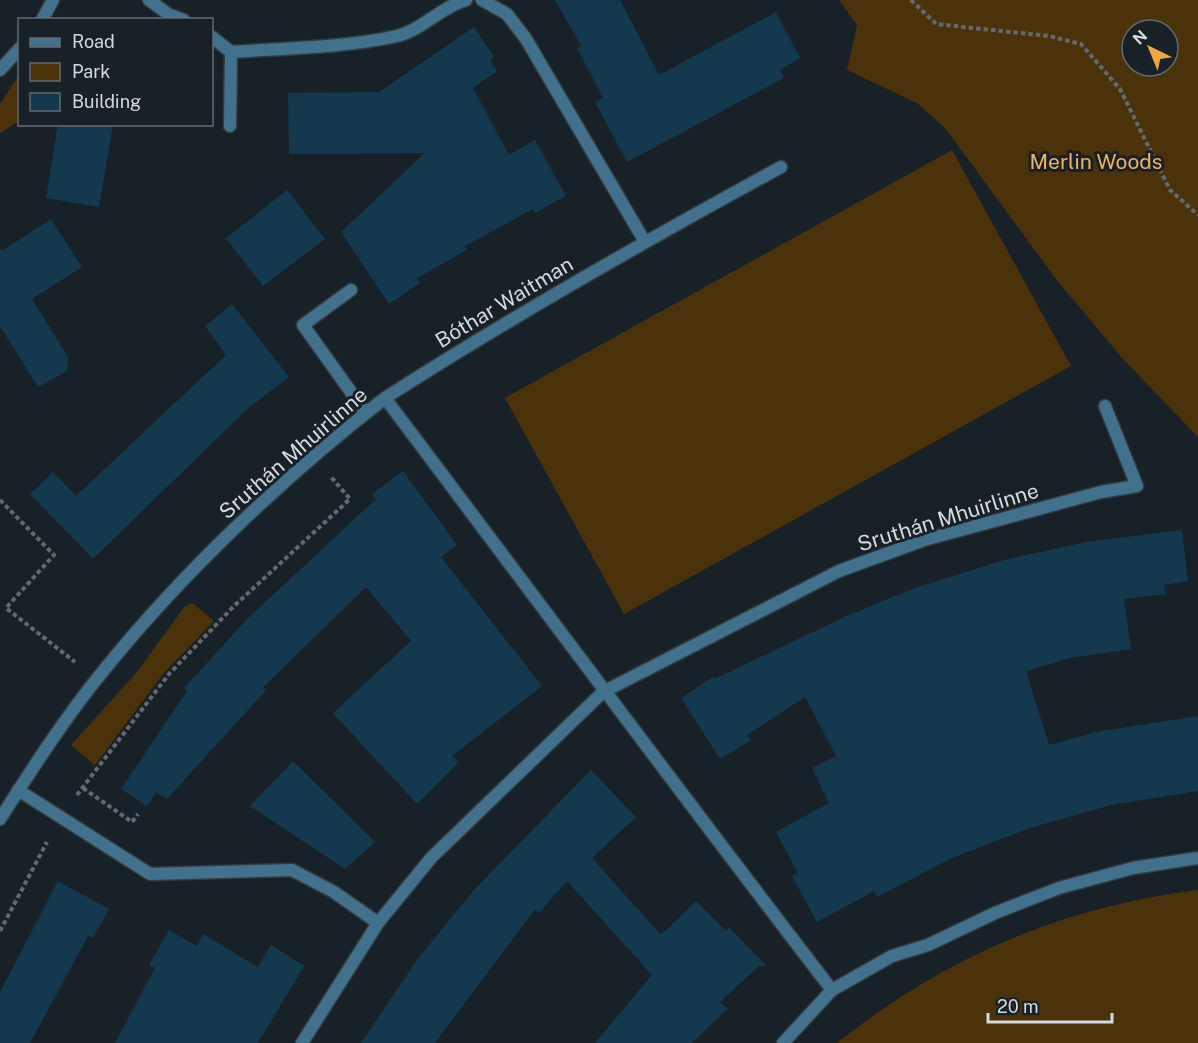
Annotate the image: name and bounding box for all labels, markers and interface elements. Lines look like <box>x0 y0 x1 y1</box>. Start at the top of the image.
legend <box>18 18 213 126</box>
north arrow <box>1120 18 1180 78</box>
text: N <box>1129 26 1151 49</box>
text: Road <box>72 31 115 52</box>
text: Park <box>72 61 110 82</box>
text: Building <box>72 91 141 112</box>
park label: Merlin Woods <box>1030 149 1162 174</box>
street label: Bóthar Waitman <box>431 251 577 353</box>
street label: Sruthán Mhuirlinne <box>214 382 372 524</box>
street label: Sruthán Mhuirlinne <box>855 478 1041 556</box>
scale bar <box>988 986 1112 1024</box>
text: 20 m <box>997 996 1039 1017</box>

